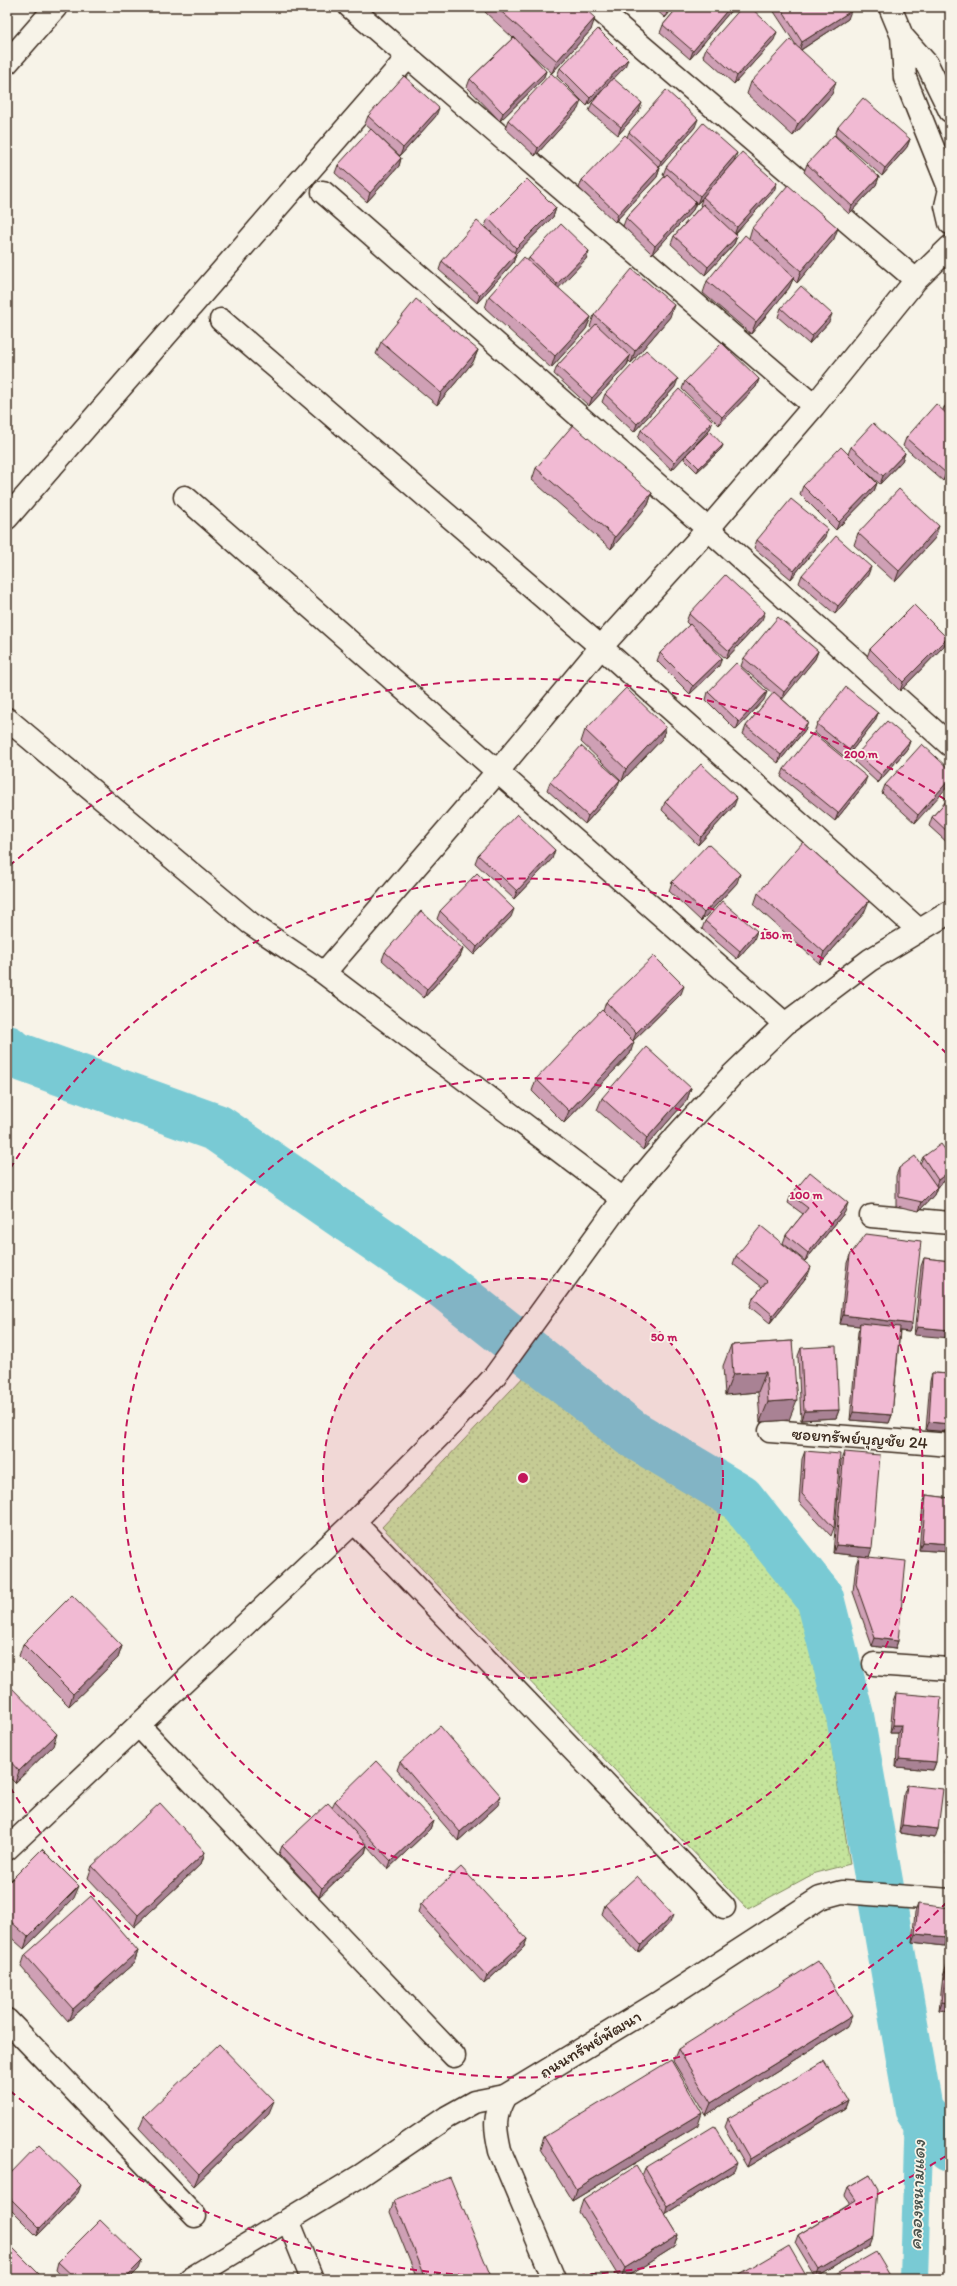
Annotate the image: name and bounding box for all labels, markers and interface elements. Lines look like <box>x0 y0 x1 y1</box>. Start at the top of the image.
text: 200 m <box>844 747 879 761</box>
text: 150 m <box>760 928 793 942</box>
text: 100 m <box>789 1188 823 1202</box>
text: 50 m <box>651 1330 678 1344</box>
street label: ซอยทรัพย์บุญชัย 24 <box>791 1423 929 1454</box>
centre of rings <box>516 1471 530 1485</box>
street label: ถนนทรัพย์พัฒนา <box>535 2006 645 2082</box>
water label: คลองหนามแดง <box>904 2139 930 2250</box>

